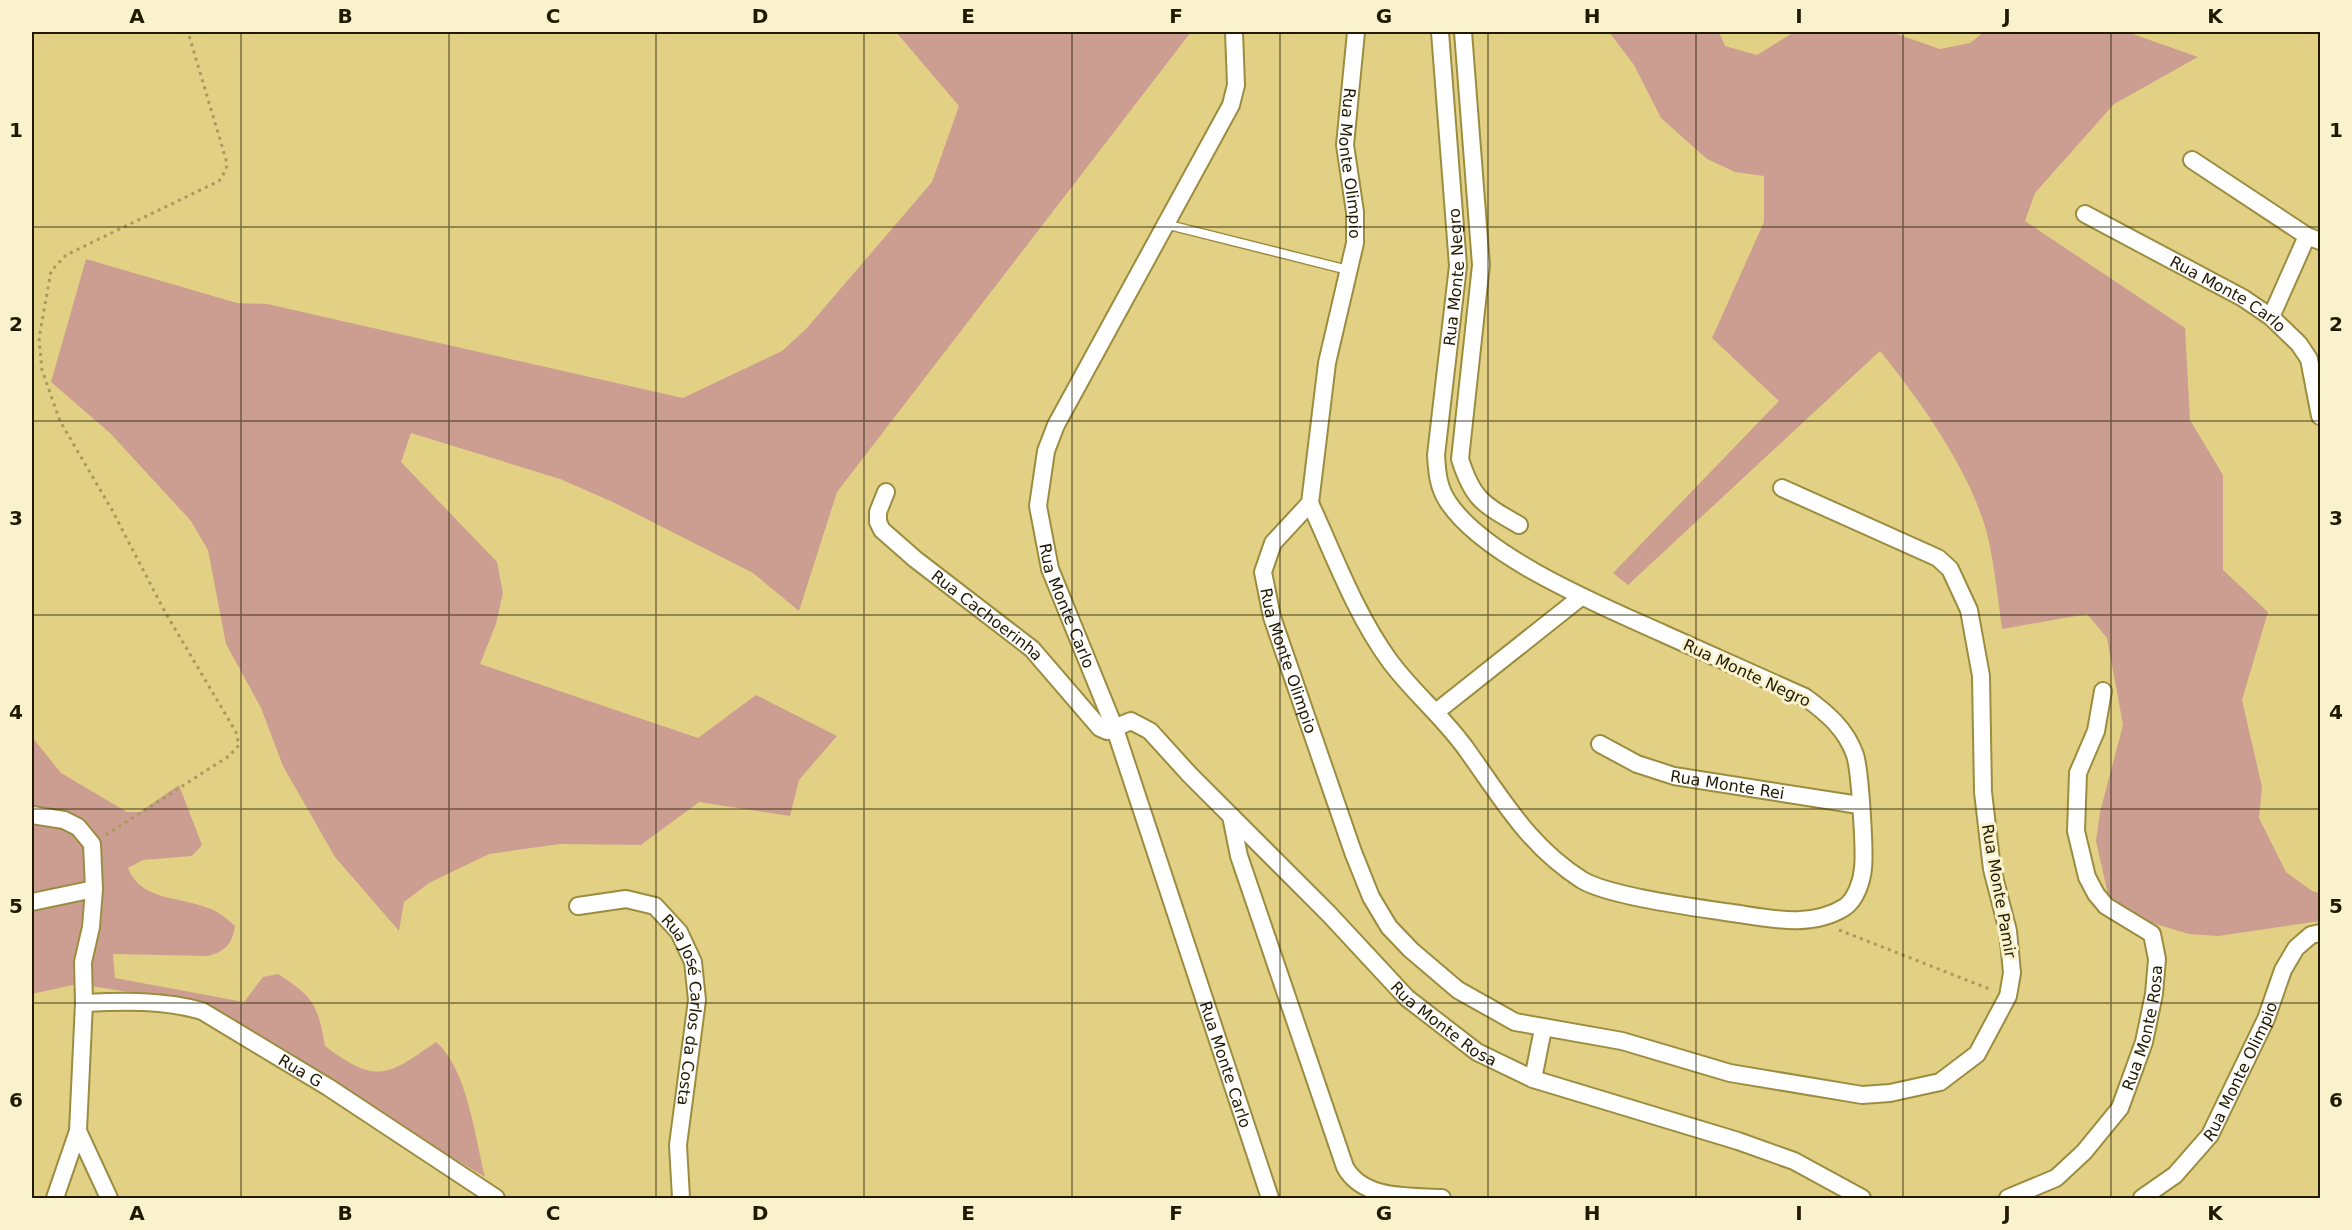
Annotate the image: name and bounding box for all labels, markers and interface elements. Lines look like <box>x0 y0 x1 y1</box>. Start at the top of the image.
text: A <box>129 4 145 28</box>
text: B <box>337 4 353 28</box>
text: C <box>546 4 560 28</box>
text: D <box>752 4 768 28</box>
text: E <box>961 4 975 28</box>
text: F <box>1169 4 1183 28</box>
text: G <box>1376 4 1392 28</box>
text: H <box>1584 4 1600 28</box>
text: I <box>1795 4 1803 28</box>
text: J <box>2001 4 2011 28</box>
text: K <box>2207 4 2224 28</box>
street label: Rua Monte Olimpio <box>1335 87 1365 239</box>
text: 1 <box>9 118 23 142</box>
text: 1 <box>2329 118 2343 142</box>
street label: Rua Monte Negro <box>1439 207 1468 347</box>
street label: Rua Monte Carlo <box>2167 252 2290 336</box>
text: 2 <box>9 312 23 336</box>
text: 2 <box>2329 312 2343 336</box>
text: 3 <box>9 506 23 530</box>
text: 3 <box>2329 506 2343 530</box>
street label: Rua Monte Carlo <box>1036 542 1099 671</box>
street label: Rua Cachoerinha <box>928 566 1047 664</box>
street label: Rua Monte Olimpio <box>1257 586 1321 736</box>
street label: Rua Monte Negro <box>1680 635 1814 711</box>
text: 4 <box>9 700 23 724</box>
text: 4 <box>2329 700 2343 724</box>
street label: Rua Monte Rei <box>1669 766 1786 803</box>
street label: Rua Monte Pamir <box>1978 823 2020 960</box>
text: 5 <box>9 894 23 918</box>
text: 5 <box>2329 894 2343 918</box>
street label: Rua José Carlos da Costa <box>658 910 707 1107</box>
street label: Rua Monte Rosa <box>2118 964 2166 1093</box>
street label: Rua Monte Rosa <box>1387 977 1500 1070</box>
street label: Rua Monte Carlo <box>1196 999 1256 1130</box>
street label: Rua Monte Olimpio <box>2199 999 2281 1145</box>
street label: Rua G <box>275 1050 326 1091</box>
text: 6 <box>9 1088 23 1112</box>
text: 6 <box>2329 1088 2343 1112</box>
text: A <box>129 1201 145 1225</box>
text: B <box>337 1201 353 1225</box>
text: C <box>546 1201 560 1225</box>
text: D <box>752 1201 768 1225</box>
text: E <box>961 1201 975 1225</box>
text: F <box>1169 1201 1183 1225</box>
text: G <box>1376 1201 1392 1225</box>
text: H <box>1584 1201 1600 1225</box>
text: I <box>1795 1201 1803 1225</box>
text: J <box>2001 1201 2011 1225</box>
text: K <box>2207 1201 2224 1225</box>

